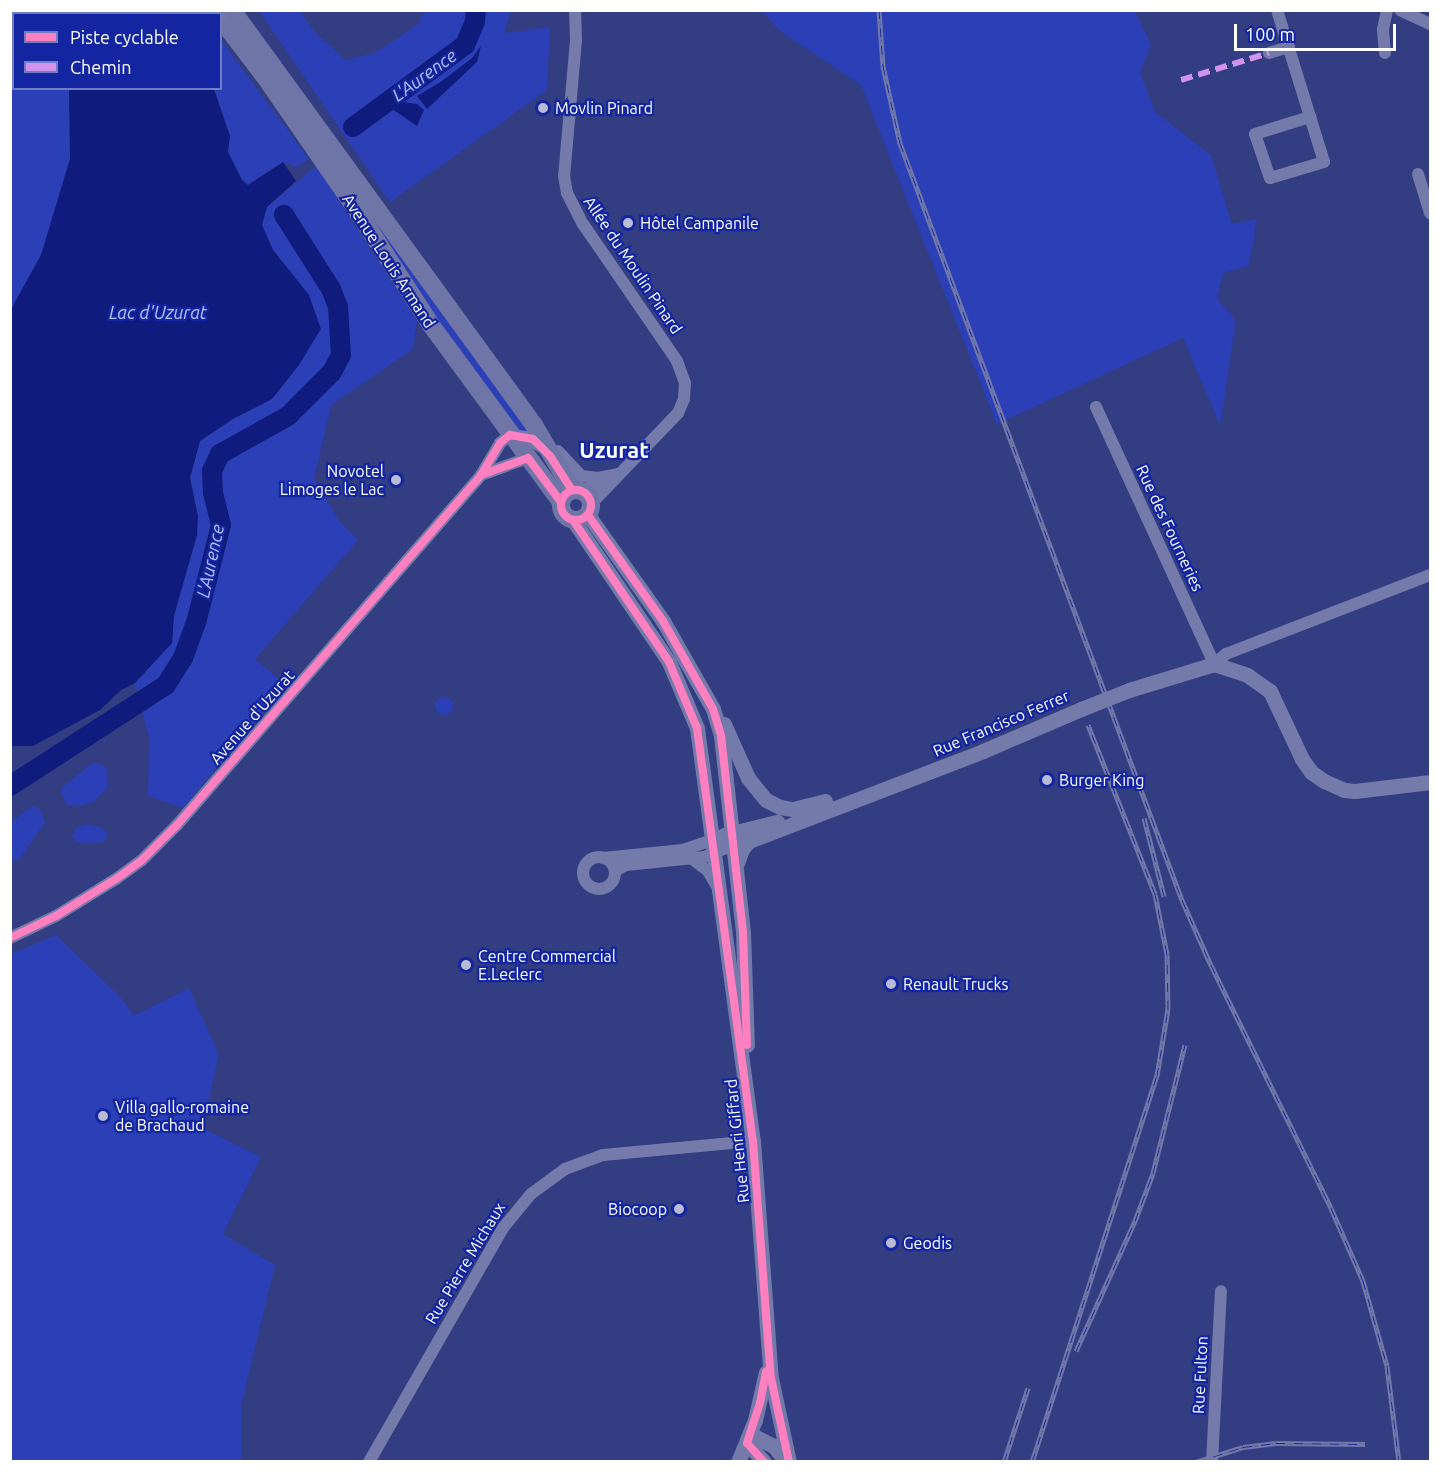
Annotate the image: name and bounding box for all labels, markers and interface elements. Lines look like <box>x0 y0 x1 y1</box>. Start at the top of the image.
legend <box>12 12 222 90</box>
scale bar <box>1237 12 1399 50</box>
text: 100 m <box>1245 24 1295 44</box>
text: Piste cyclable <box>70 27 179 47</box>
water label: L'Aurence <box>388 44 460 106</box>
text: Chemin <box>70 57 131 77</box>
place label: Movlin Pinard <box>555 98 653 118</box>
marker: Movlin Pinard <box>536 101 550 115</box>
street label: Avenue Louis Armand <box>339 190 439 332</box>
street label: Allée du Moulin Pinard <box>580 193 686 337</box>
place label: Hôtel Campanile <box>640 213 759 233</box>
marker: Hôtel Campanile <box>621 216 635 230</box>
water label: Lac d'Uzurat <box>109 301 207 323</box>
district label: Uzurat <box>579 437 649 463</box>
place label: Novotel Limoges le Lac <box>280 461 384 499</box>
street label: Rue des Fourneries <box>1132 462 1208 594</box>
marker: Novotel Limoges le Lac <box>389 473 403 487</box>
water label: L'Aurence <box>192 522 228 600</box>
street label: Avenue d'Uzurat <box>206 666 298 768</box>
street label: Rue Francisco Ferrer <box>930 686 1072 760</box>
place label: Burger King <box>1059 770 1144 790</box>
marker: Burger King <box>1040 773 1054 787</box>
place label: Centre Commercial E.Leclerc <box>478 946 616 984</box>
marker: Centre Commercial E.Leclerc <box>459 958 473 972</box>
place label: Renault Trucks <box>903 974 1008 994</box>
marker: Renault Trucks <box>884 977 898 991</box>
street label: Rue Henri Giffard <box>721 1078 753 1204</box>
place label: Villa gallo-romaine de Brachaud <box>115 1097 249 1135</box>
marker: Villa gallo-romaine de Brachaud <box>96 1109 110 1123</box>
street label: Rue Pierre Michaux <box>421 1199 509 1327</box>
place label: Biocoop <box>608 1199 667 1219</box>
marker: Biocoop <box>672 1202 686 1216</box>
place label: Geodis <box>903 1233 952 1253</box>
marker: Geodis <box>884 1236 898 1250</box>
street label: Rue Fulton <box>1188 1336 1212 1414</box>

